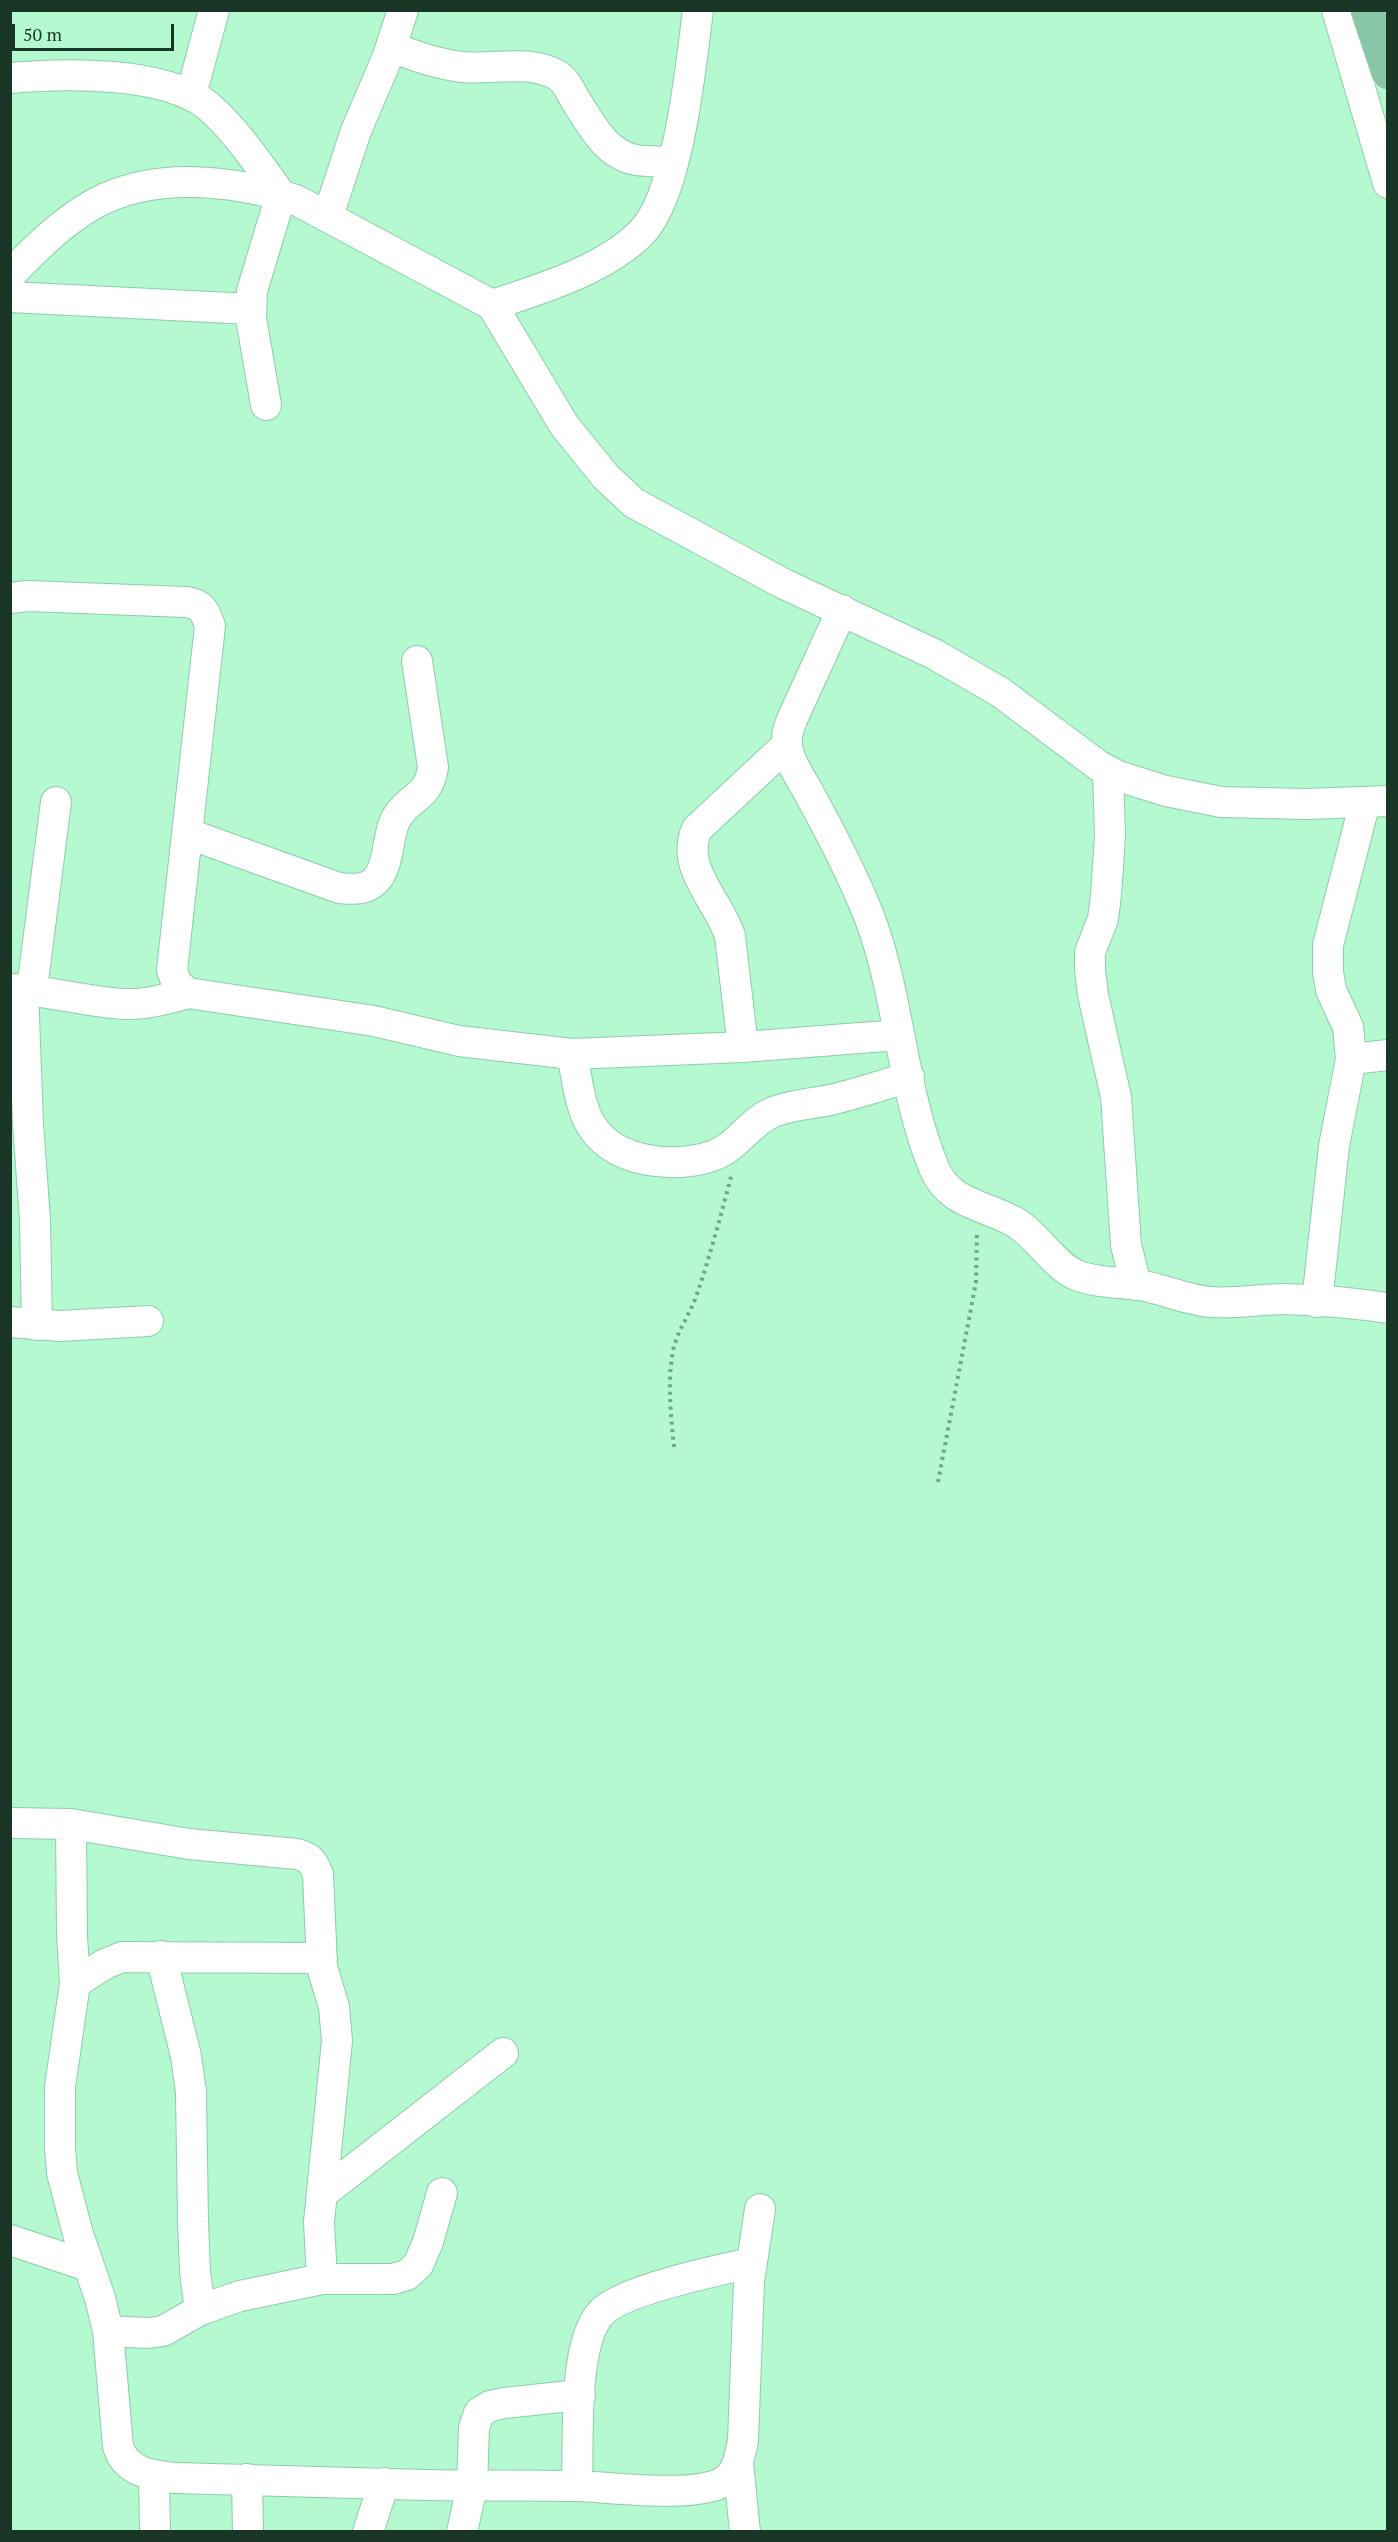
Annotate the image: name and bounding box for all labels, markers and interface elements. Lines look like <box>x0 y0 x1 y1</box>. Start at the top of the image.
scale bar <box>15 12 177 50</box>
text: 50 m <box>23 22 62 46</box>

